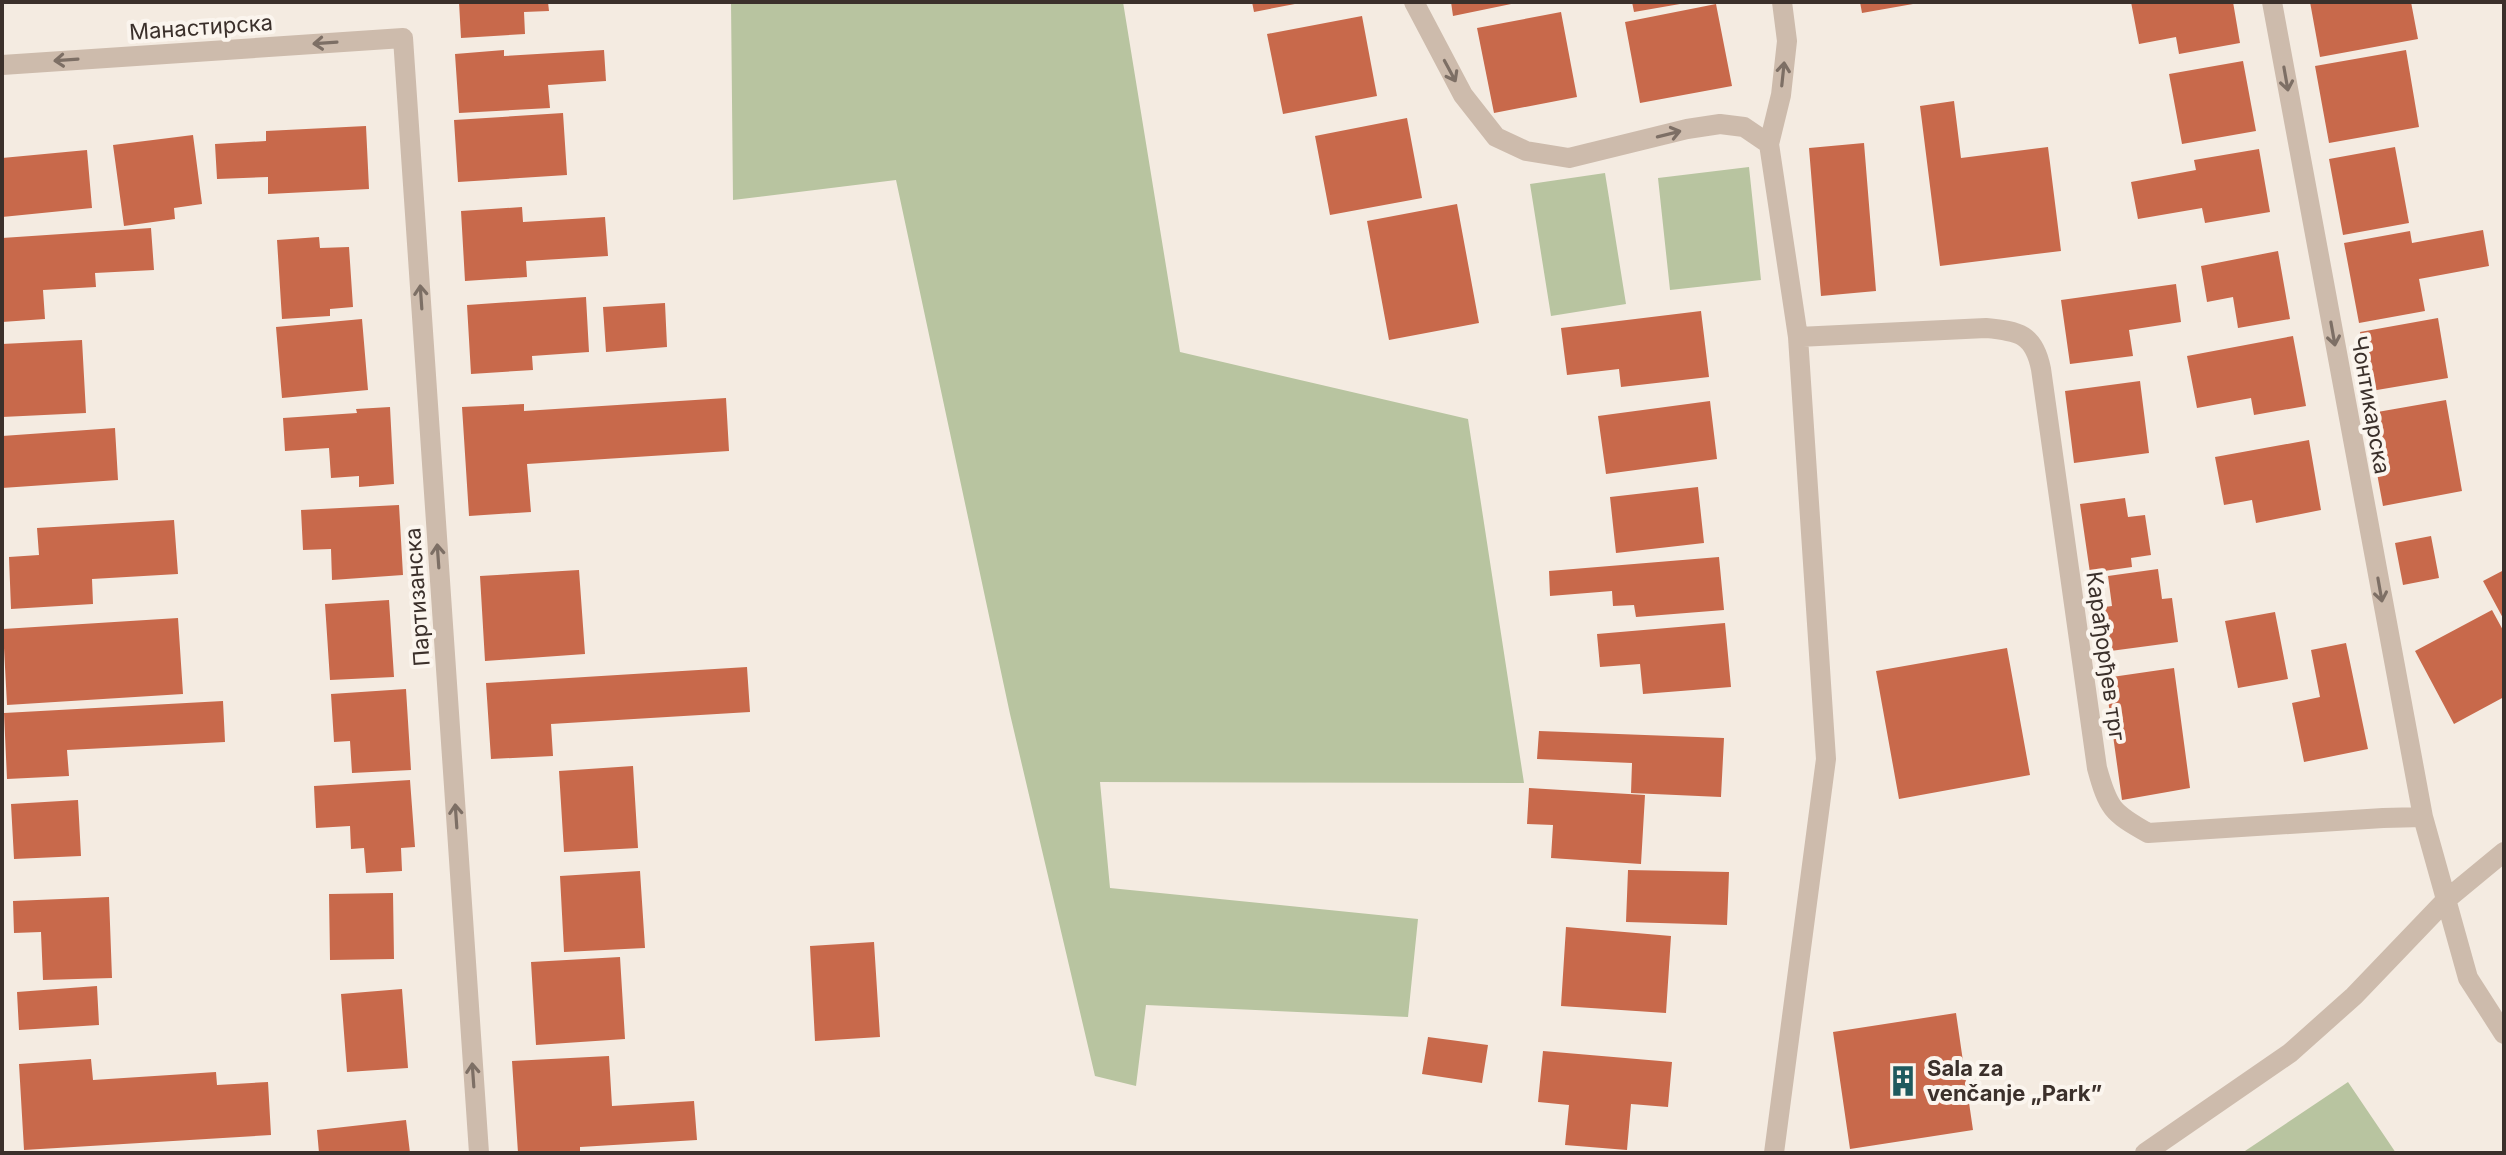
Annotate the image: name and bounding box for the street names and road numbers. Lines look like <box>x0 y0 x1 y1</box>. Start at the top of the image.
street label: Манастирска <box>128 9 274 45</box>
street label: Чонтикарска <box>2346 334 2396 476</box>
street label: Партизанска <box>399 527 435 667</box>
street label: Карађорђев трг <box>2081 570 2131 743</box>

